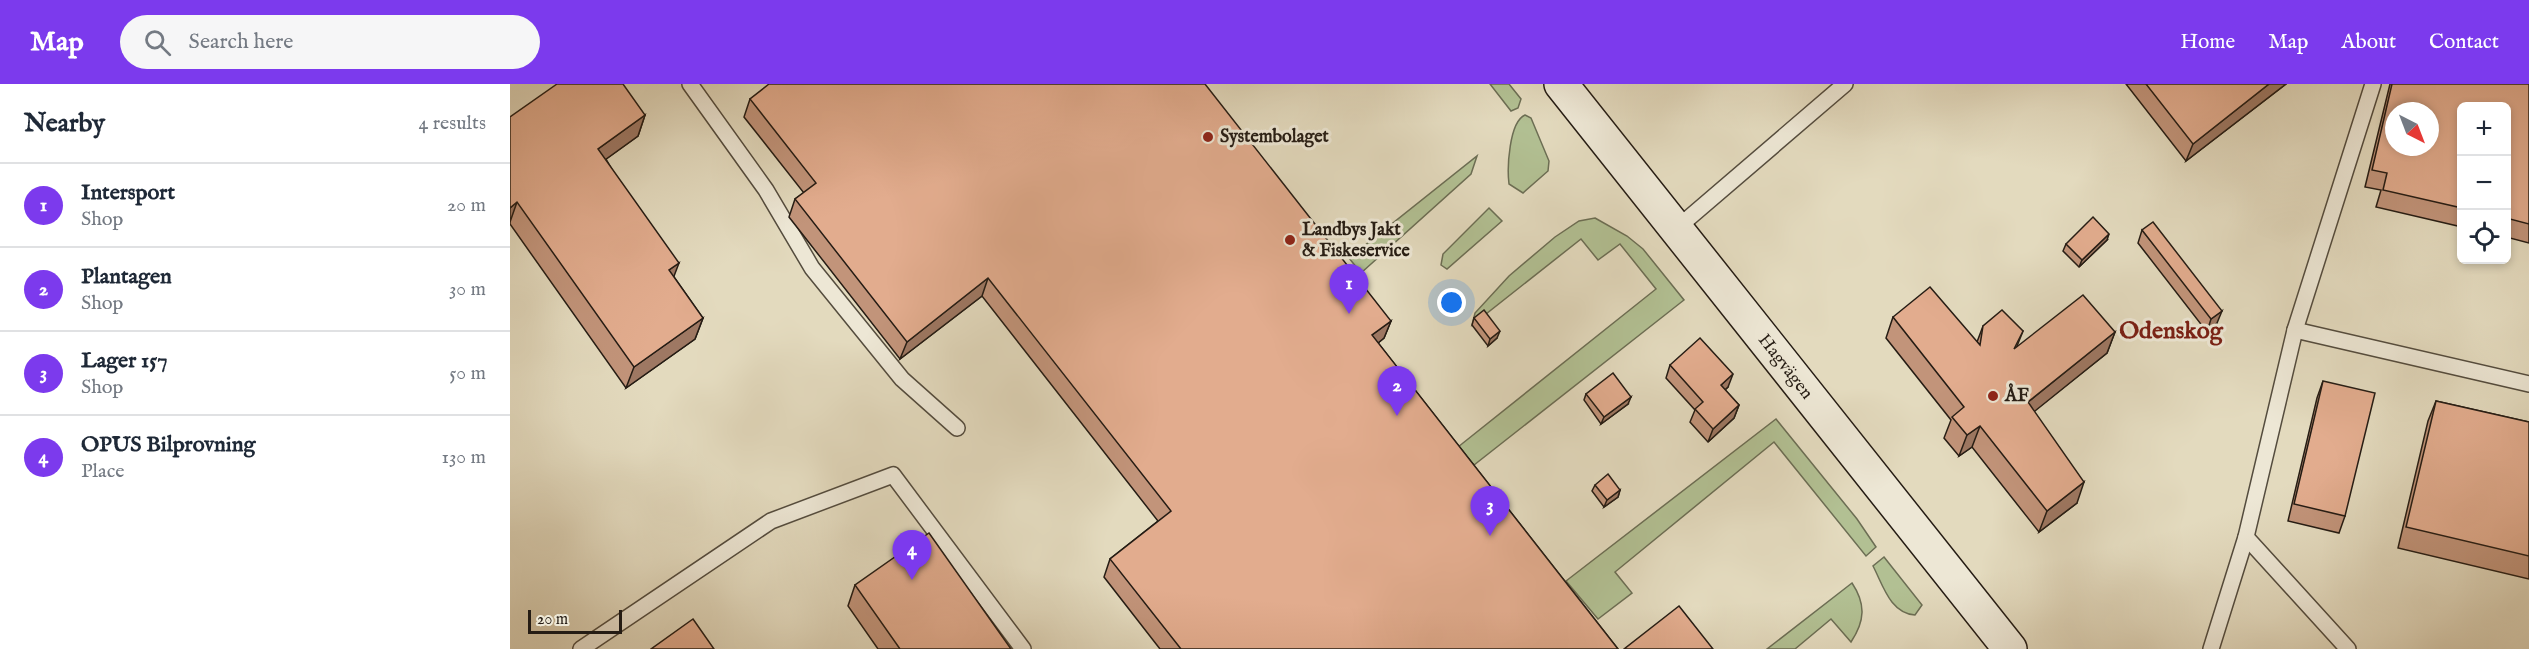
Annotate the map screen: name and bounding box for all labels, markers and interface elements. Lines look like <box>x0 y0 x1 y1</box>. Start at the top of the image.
search box <box>120 15 540 69</box>
text: Map <box>30 25 84 60</box>
icon: search <box>141 26 174 59</box>
text: Search here <box>189 28 293 56</box>
text: Home <box>2180 29 2235 56</box>
text: Map <box>2268 29 2308 56</box>
text: About <box>2341 29 2396 56</box>
text: Contact <box>2429 29 2499 56</box>
north arrow <box>2385 102 2439 156</box>
map controls <box>2457 102 2511 264</box>
button: + <box>2457 102 2511 156</box>
text: Nearby <box>24 107 105 140</box>
text: 4 results <box>419 111 486 136</box>
place label: Systembolaget <box>1220 126 1329 149</box>
marker: Systembolaget <box>1201 130 1215 144</box>
button: − <box>2457 156 2511 210</box>
text: Intersport <box>81 179 175 207</box>
text: 1 <box>40 193 47 218</box>
text: 20 m <box>447 193 486 218</box>
text: Shop <box>81 207 123 232</box>
button: locate <box>2457 210 2511 264</box>
place label: Landbys Jakt & Fiskeservice <box>1302 219 1410 263</box>
marker: Landbys Jakt & Fiskeservice <box>1283 233 1297 247</box>
text: Plantagen <box>81 263 172 291</box>
pin: 1 <box>1330 264 1368 314</box>
text: 2 <box>39 277 48 302</box>
text: 30 m <box>449 277 486 302</box>
your location <box>1437 288 1466 317</box>
text: Shop <box>81 291 123 316</box>
district label: Odenskog <box>2119 316 2224 347</box>
street label: Hagvägen <box>1752 330 1818 405</box>
text: Lager 157 <box>81 347 168 375</box>
text: 3 <box>40 361 47 386</box>
text: 50 m <box>449 361 486 386</box>
pin: 2 <box>1378 366 1416 416</box>
text: Shop <box>81 375 123 400</box>
place label: ÅF <box>2004 383 2029 408</box>
marker: ÅF <box>1986 389 2000 403</box>
text: OPUS Bilprovning <box>81 431 255 459</box>
text: 4 <box>39 445 48 470</box>
text: 130 m <box>441 445 486 470</box>
text: Place <box>81 459 124 484</box>
pin: 3 <box>1470 486 1510 536</box>
pin: 4 <box>892 530 932 580</box>
scale bar <box>528 607 622 634</box>
text: 20 m <box>537 610 568 630</box>

